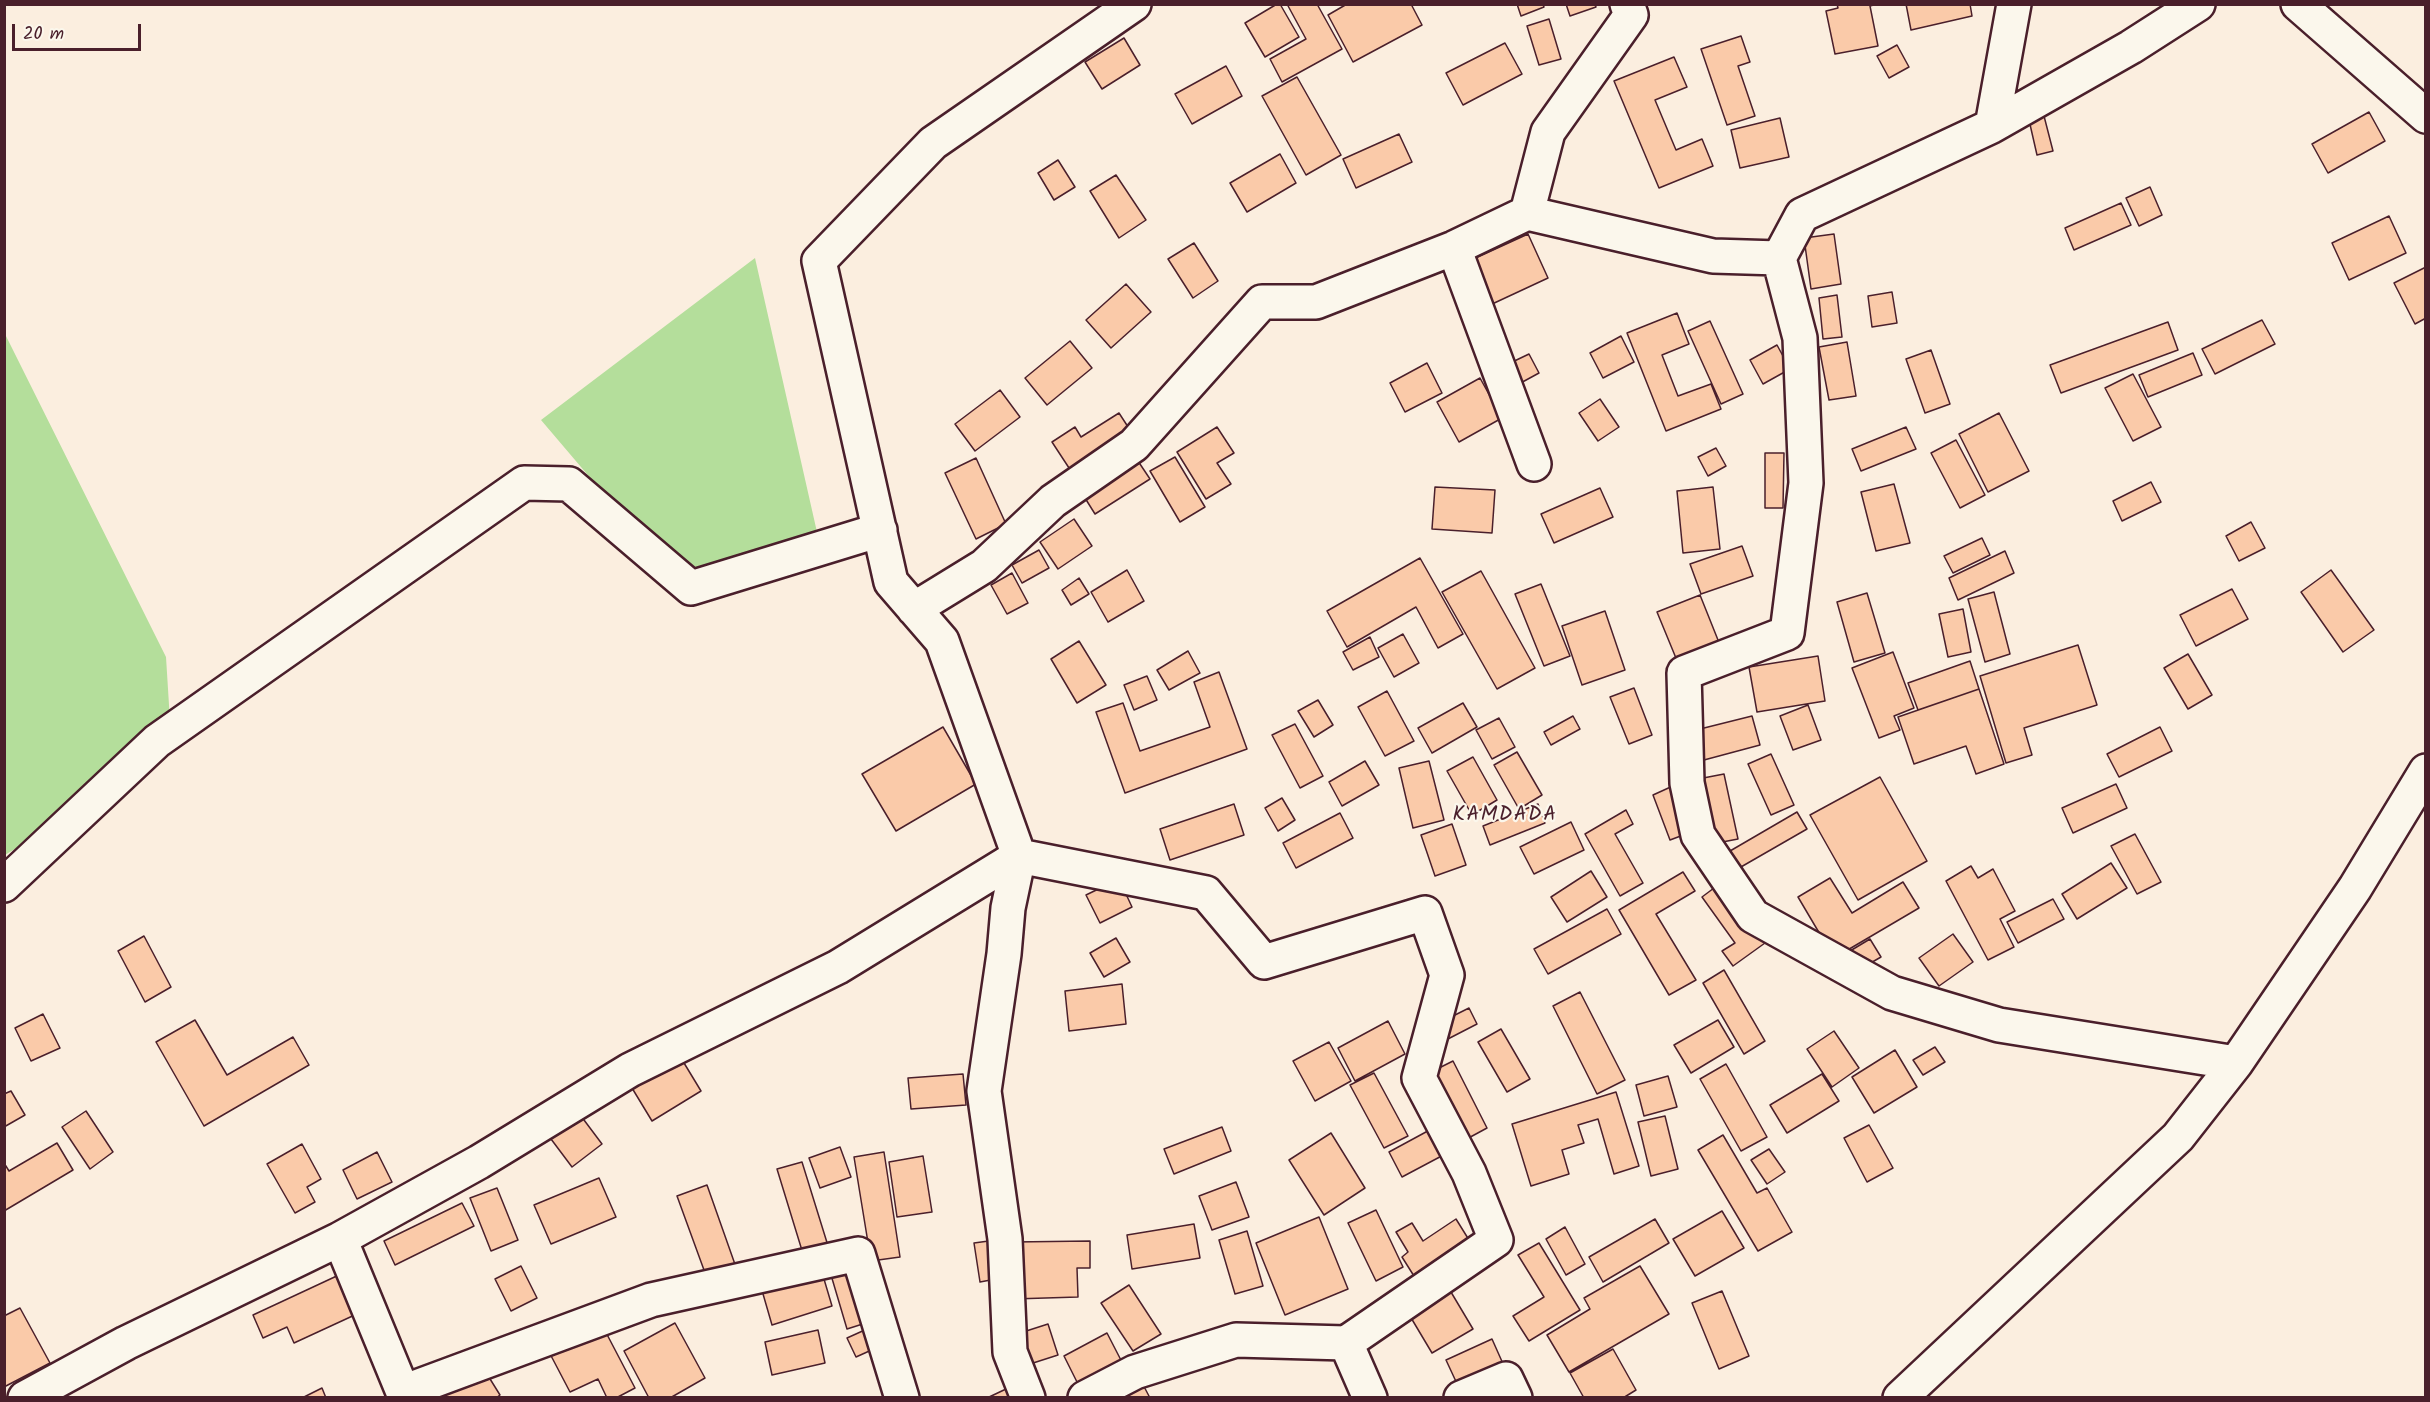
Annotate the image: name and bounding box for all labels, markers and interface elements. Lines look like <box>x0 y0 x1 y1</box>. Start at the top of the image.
scale bar <box>15 12 144 50</box>
text: 20 m <box>23 20 64 49</box>
district label: KAMDADA <box>1453 803 1557 829</box>

